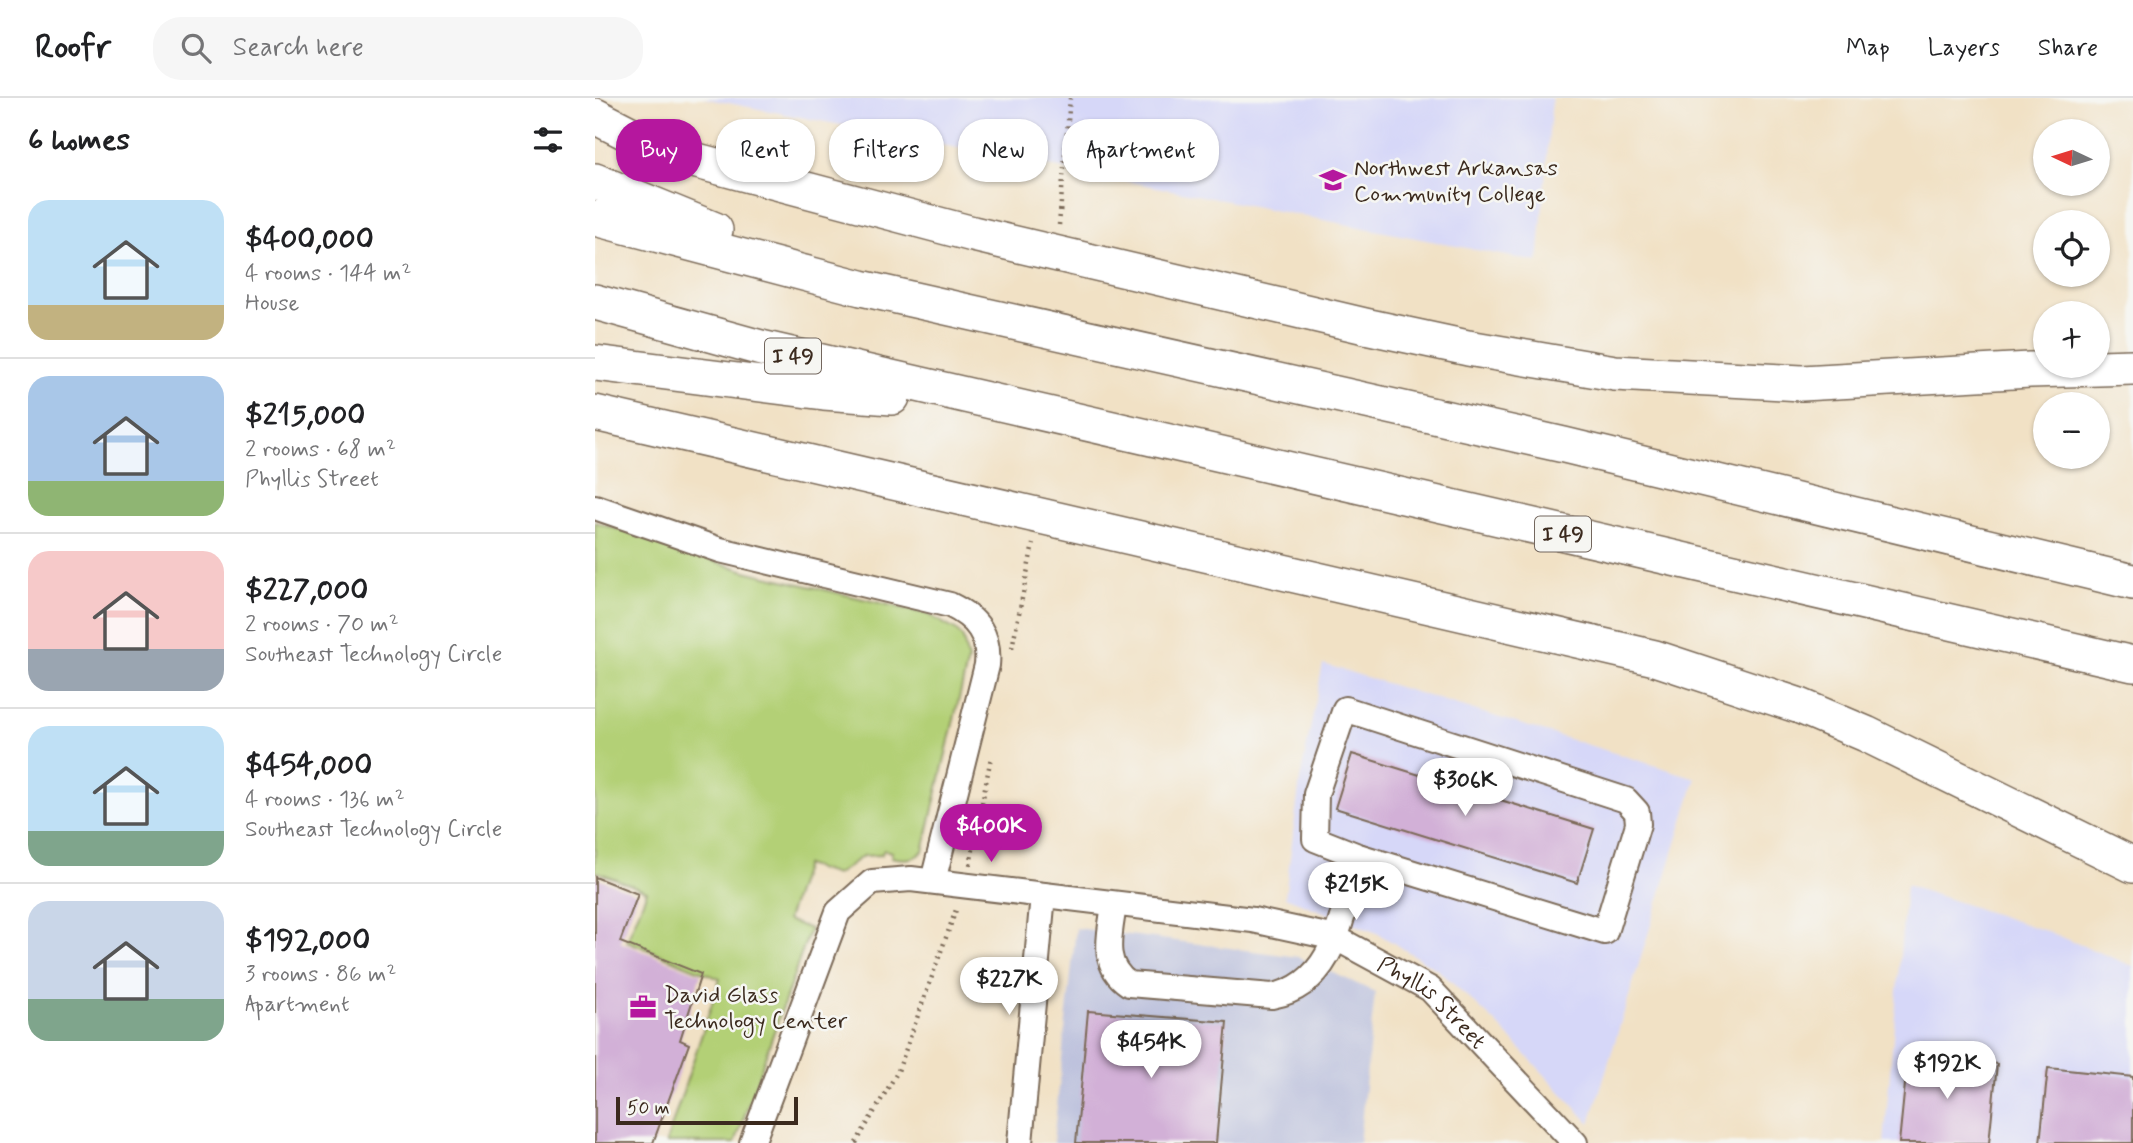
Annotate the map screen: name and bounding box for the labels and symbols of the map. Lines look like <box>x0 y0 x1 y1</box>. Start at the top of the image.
north arrow <box>2033 119 2111 196</box>
place label: Northwest Arkansas Community College <box>1354 154 1558 210</box>
school or university icon: Northwest Arkansas Community College <box>1318 165 1348 195</box>
road number: I 49 <box>765 338 821 374</box>
road number: I 49 <box>1535 516 1591 551</box>
pin: $306K <box>1416 758 1514 818</box>
pin: $400K <box>942 804 1040 864</box>
pin: $215K <box>1307 862 1405 922</box>
street label: Phyllis Street <box>1372 950 1492 1056</box>
pin: $227K <box>960 958 1058 1017</box>
place label: David Glass Technology Center <box>664 981 848 1039</box>
office icon: David Glass Technology Center <box>628 992 658 1022</box>
pin: $454K <box>1102 1020 1200 1080</box>
pin: $192K <box>1898 1042 1996 1101</box>
scale bar <box>616 1094 798 1126</box>

